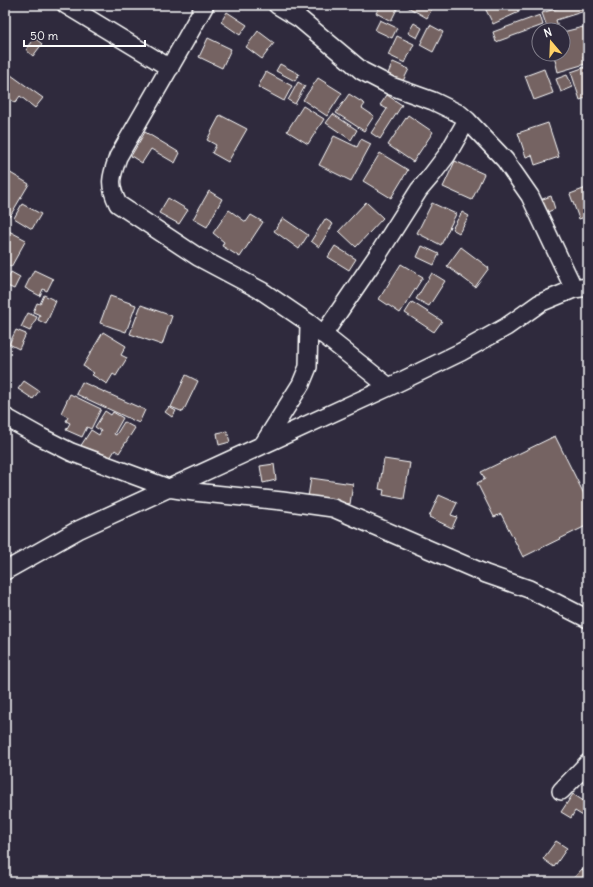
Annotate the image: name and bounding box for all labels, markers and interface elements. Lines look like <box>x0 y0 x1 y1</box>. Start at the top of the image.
scale bar <box>24 22 145 48</box>
north arrow <box>531 22 571 62</box>
text: N <box>542 25 554 40</box>
text: 50 m <box>30 28 59 43</box>

